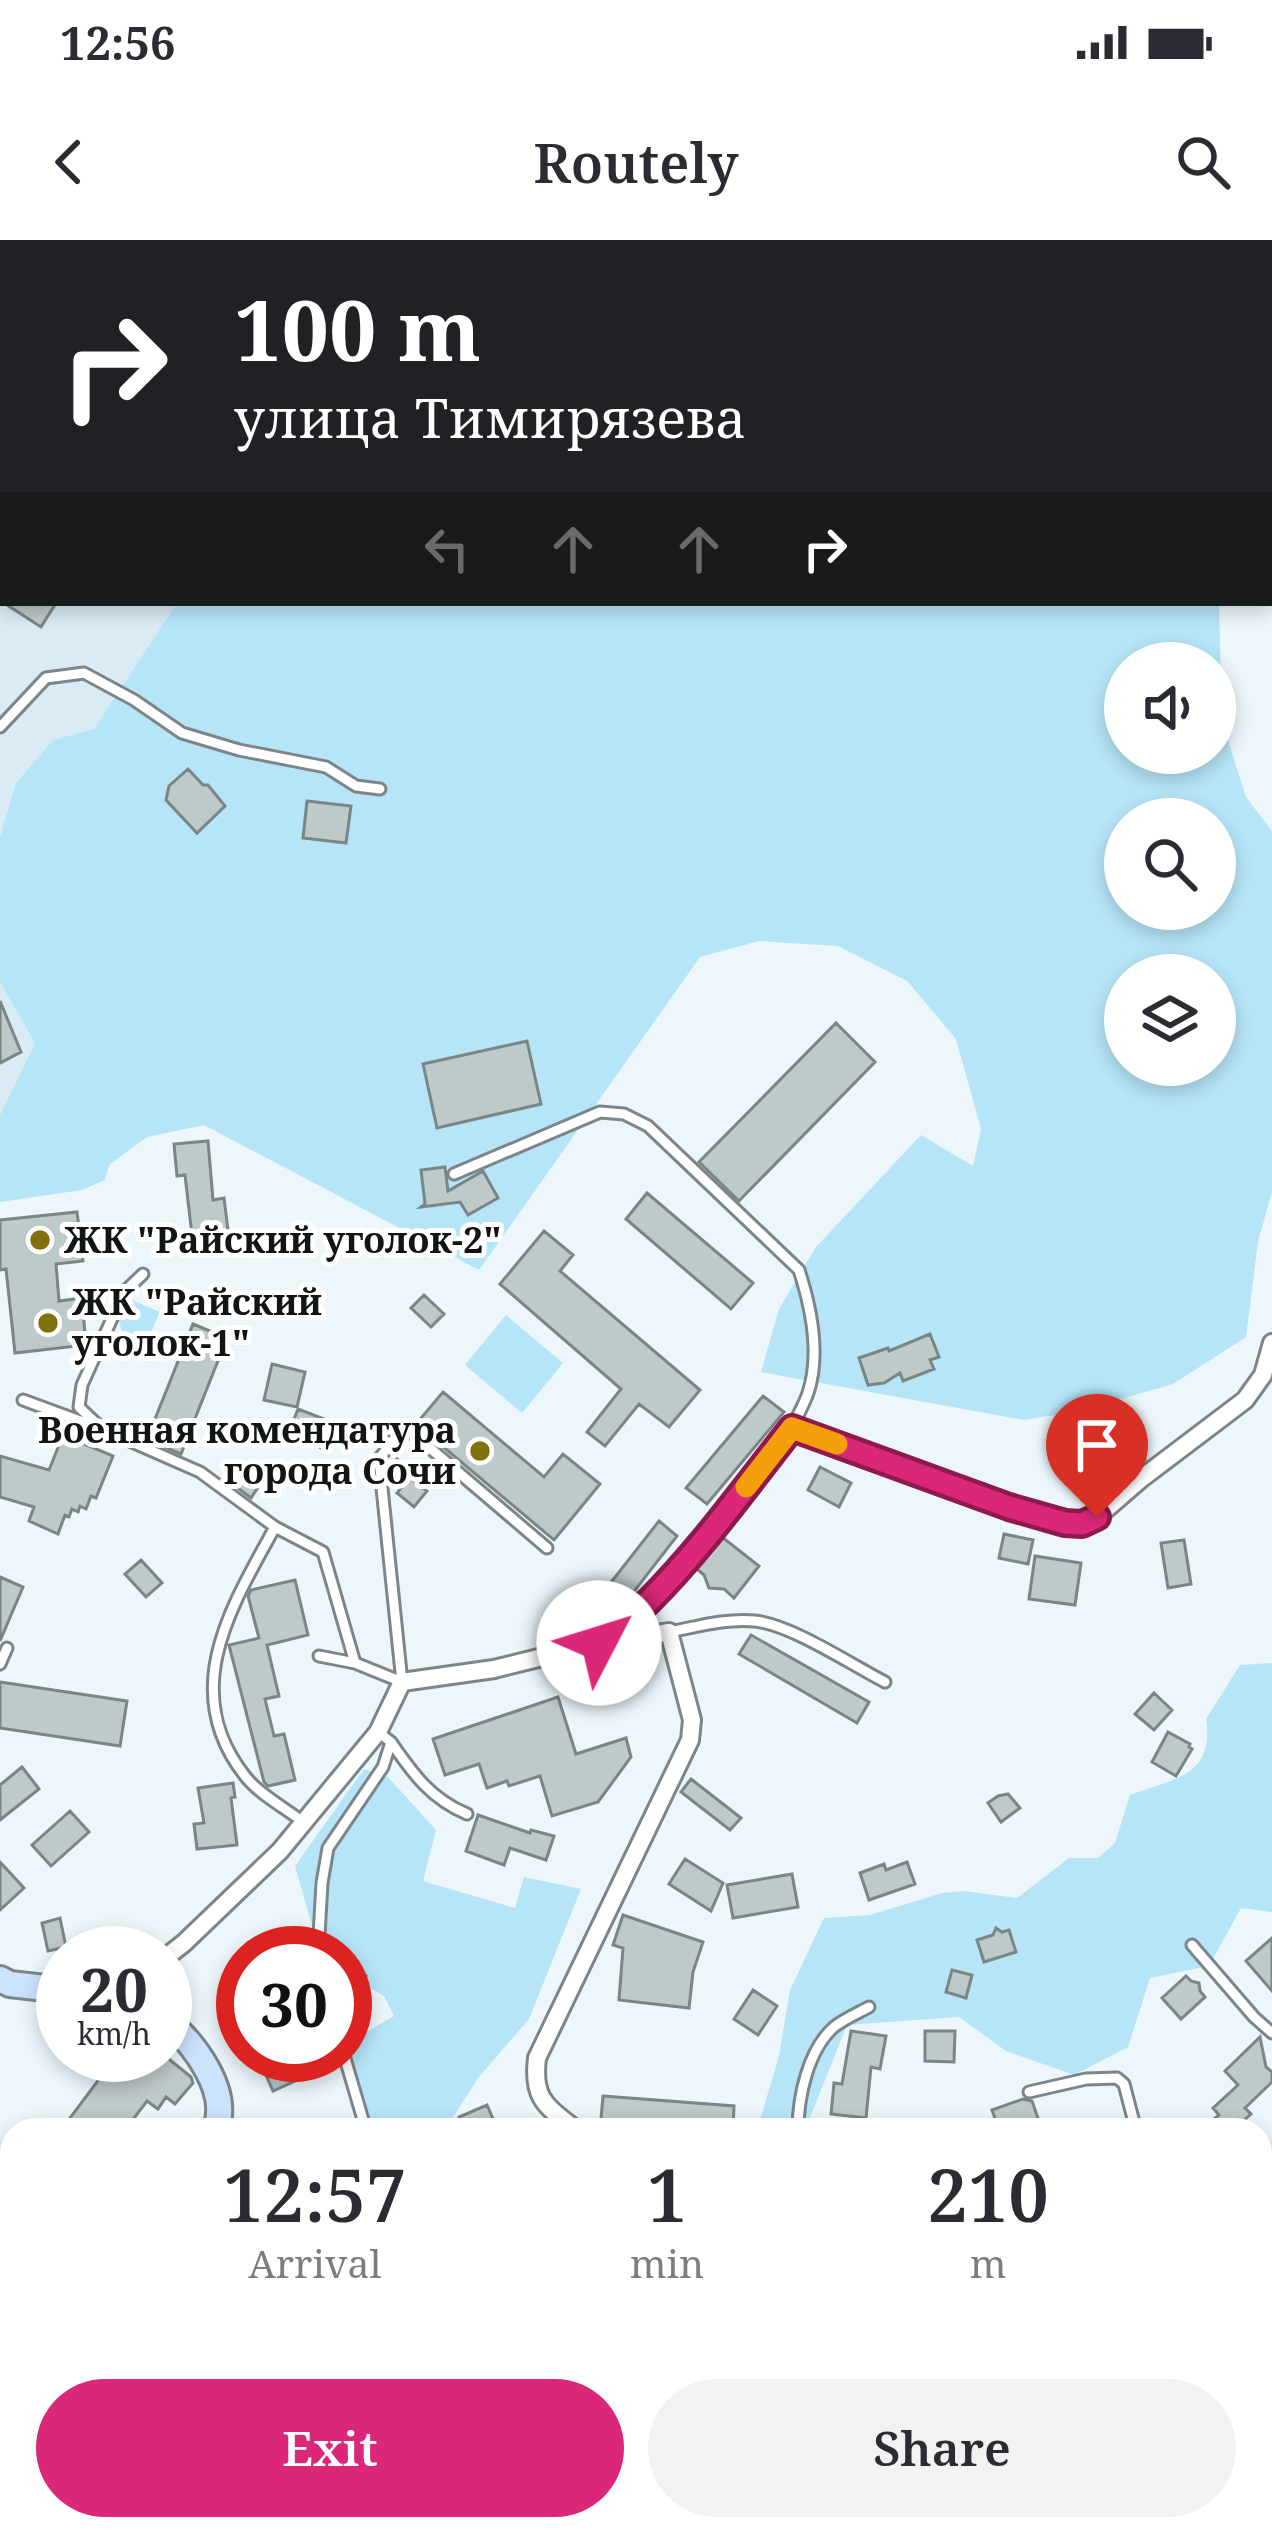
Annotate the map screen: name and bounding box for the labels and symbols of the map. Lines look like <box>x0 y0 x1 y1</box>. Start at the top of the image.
place label: ЖК "Райский уголок-2" <box>64 1215 502 1264</box>
marker: ЖК "Райский уголок-2" <box>27 1227 53 1253</box>
place label: ЖК "Райский уголок-1" <box>72 1277 322 1367</box>
marker: ЖК "Райский уголок-1" <box>35 1310 61 1336</box>
pin <box>1046 1394 1148 1517</box>
place label: Военная комендатура города Сочи <box>38 1405 456 1495</box>
marker: Военная комендатура города Сочи <box>467 1438 493 1464</box>
position arrow <box>536 1580 662 1706</box>
speed limit sign: 30 <box>216 1926 372 2082</box>

